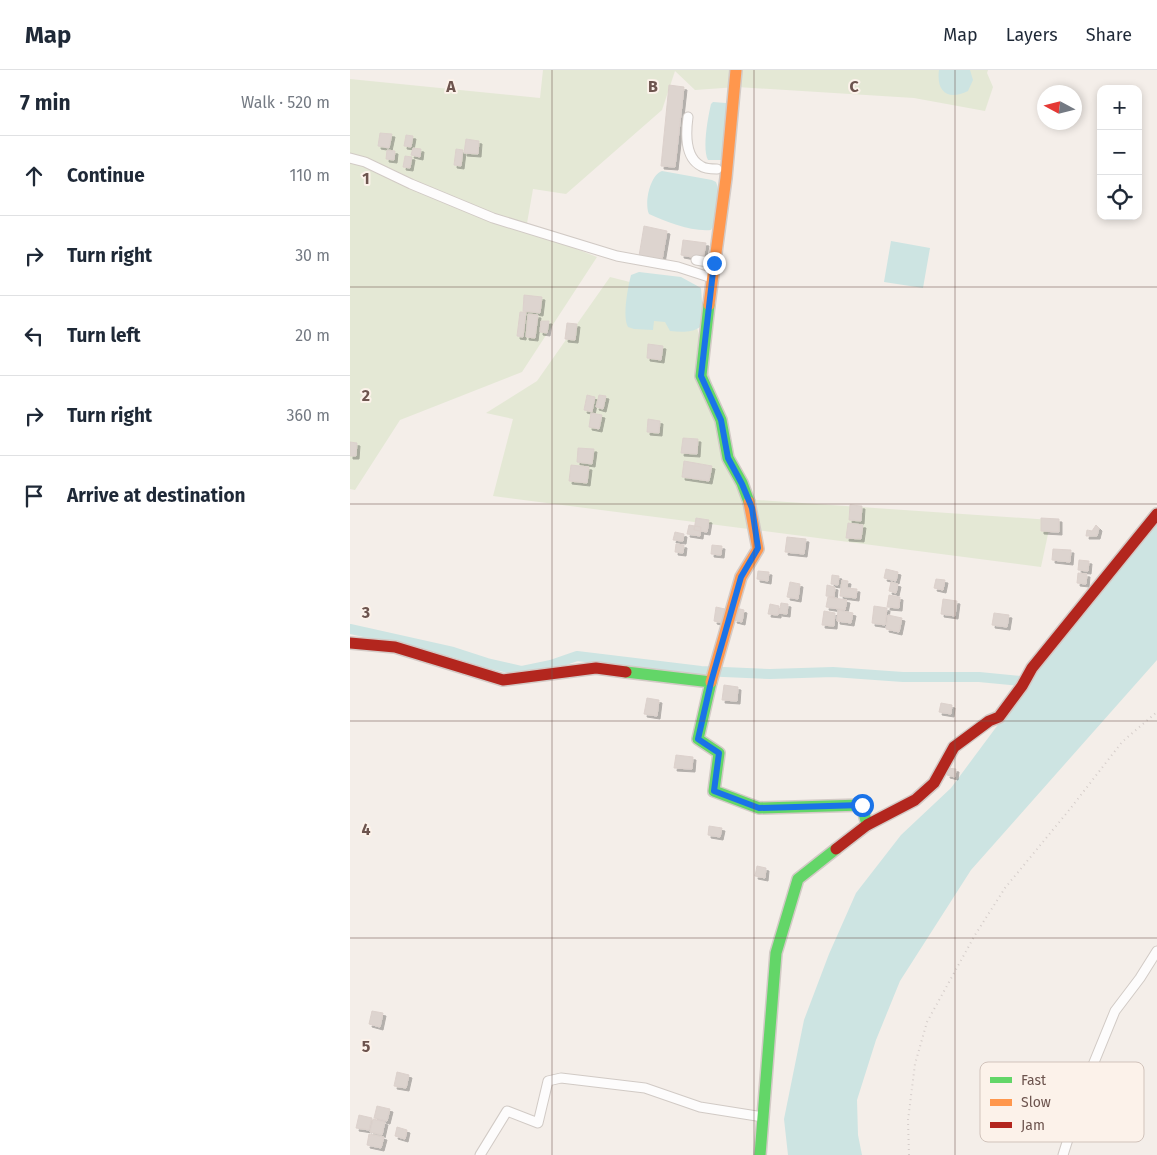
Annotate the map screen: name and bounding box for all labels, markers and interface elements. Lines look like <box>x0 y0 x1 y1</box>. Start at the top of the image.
text: Map <box>25 21 71 49</box>
text: Map <box>943 24 978 46</box>
text: Layers <box>1006 24 1058 46</box>
text: Share <box>1086 24 1132 46</box>
text: A <box>445 77 456 96</box>
text: B <box>648 77 658 96</box>
text: C <box>849 77 859 96</box>
north arrow <box>1037 85 1082 130</box>
map controls <box>1097 85 1142 220</box>
button: + <box>1097 85 1142 130</box>
text: 7 min <box>20 90 71 116</box>
text: Walk · 520 m <box>241 93 330 112</box>
button: − <box>1097 130 1142 175</box>
icon: ahead <box>20 162 48 190</box>
text: Continue <box>67 164 145 187</box>
text: 110 m <box>289 166 330 185</box>
text: 1 <box>362 169 370 188</box>
button: locate <box>1097 175 1142 220</box>
icon: right <box>20 242 48 270</box>
text: Turn right <box>67 244 152 267</box>
text: 30 m <box>295 246 330 265</box>
route end <box>703 252 726 275</box>
icon: left <box>20 322 48 350</box>
text: Turn left <box>67 324 141 347</box>
text: 20 m <box>295 326 330 345</box>
text: 2 <box>362 386 370 405</box>
icon: right <box>20 402 48 430</box>
text: Turn right <box>67 404 152 427</box>
text: 360 m <box>287 406 330 425</box>
icon: arrive <box>20 482 48 510</box>
text: Arrive at destination <box>67 484 246 507</box>
text: 3 <box>361 603 370 622</box>
route start <box>851 794 874 817</box>
text: 4 <box>361 820 371 839</box>
text: 5 <box>362 1037 371 1056</box>
legend <box>980 1062 1144 1142</box>
text: Fast <box>1021 1072 1047 1089</box>
text: Slow <box>1021 1094 1051 1111</box>
text: Jam <box>1021 1117 1045 1134</box>

